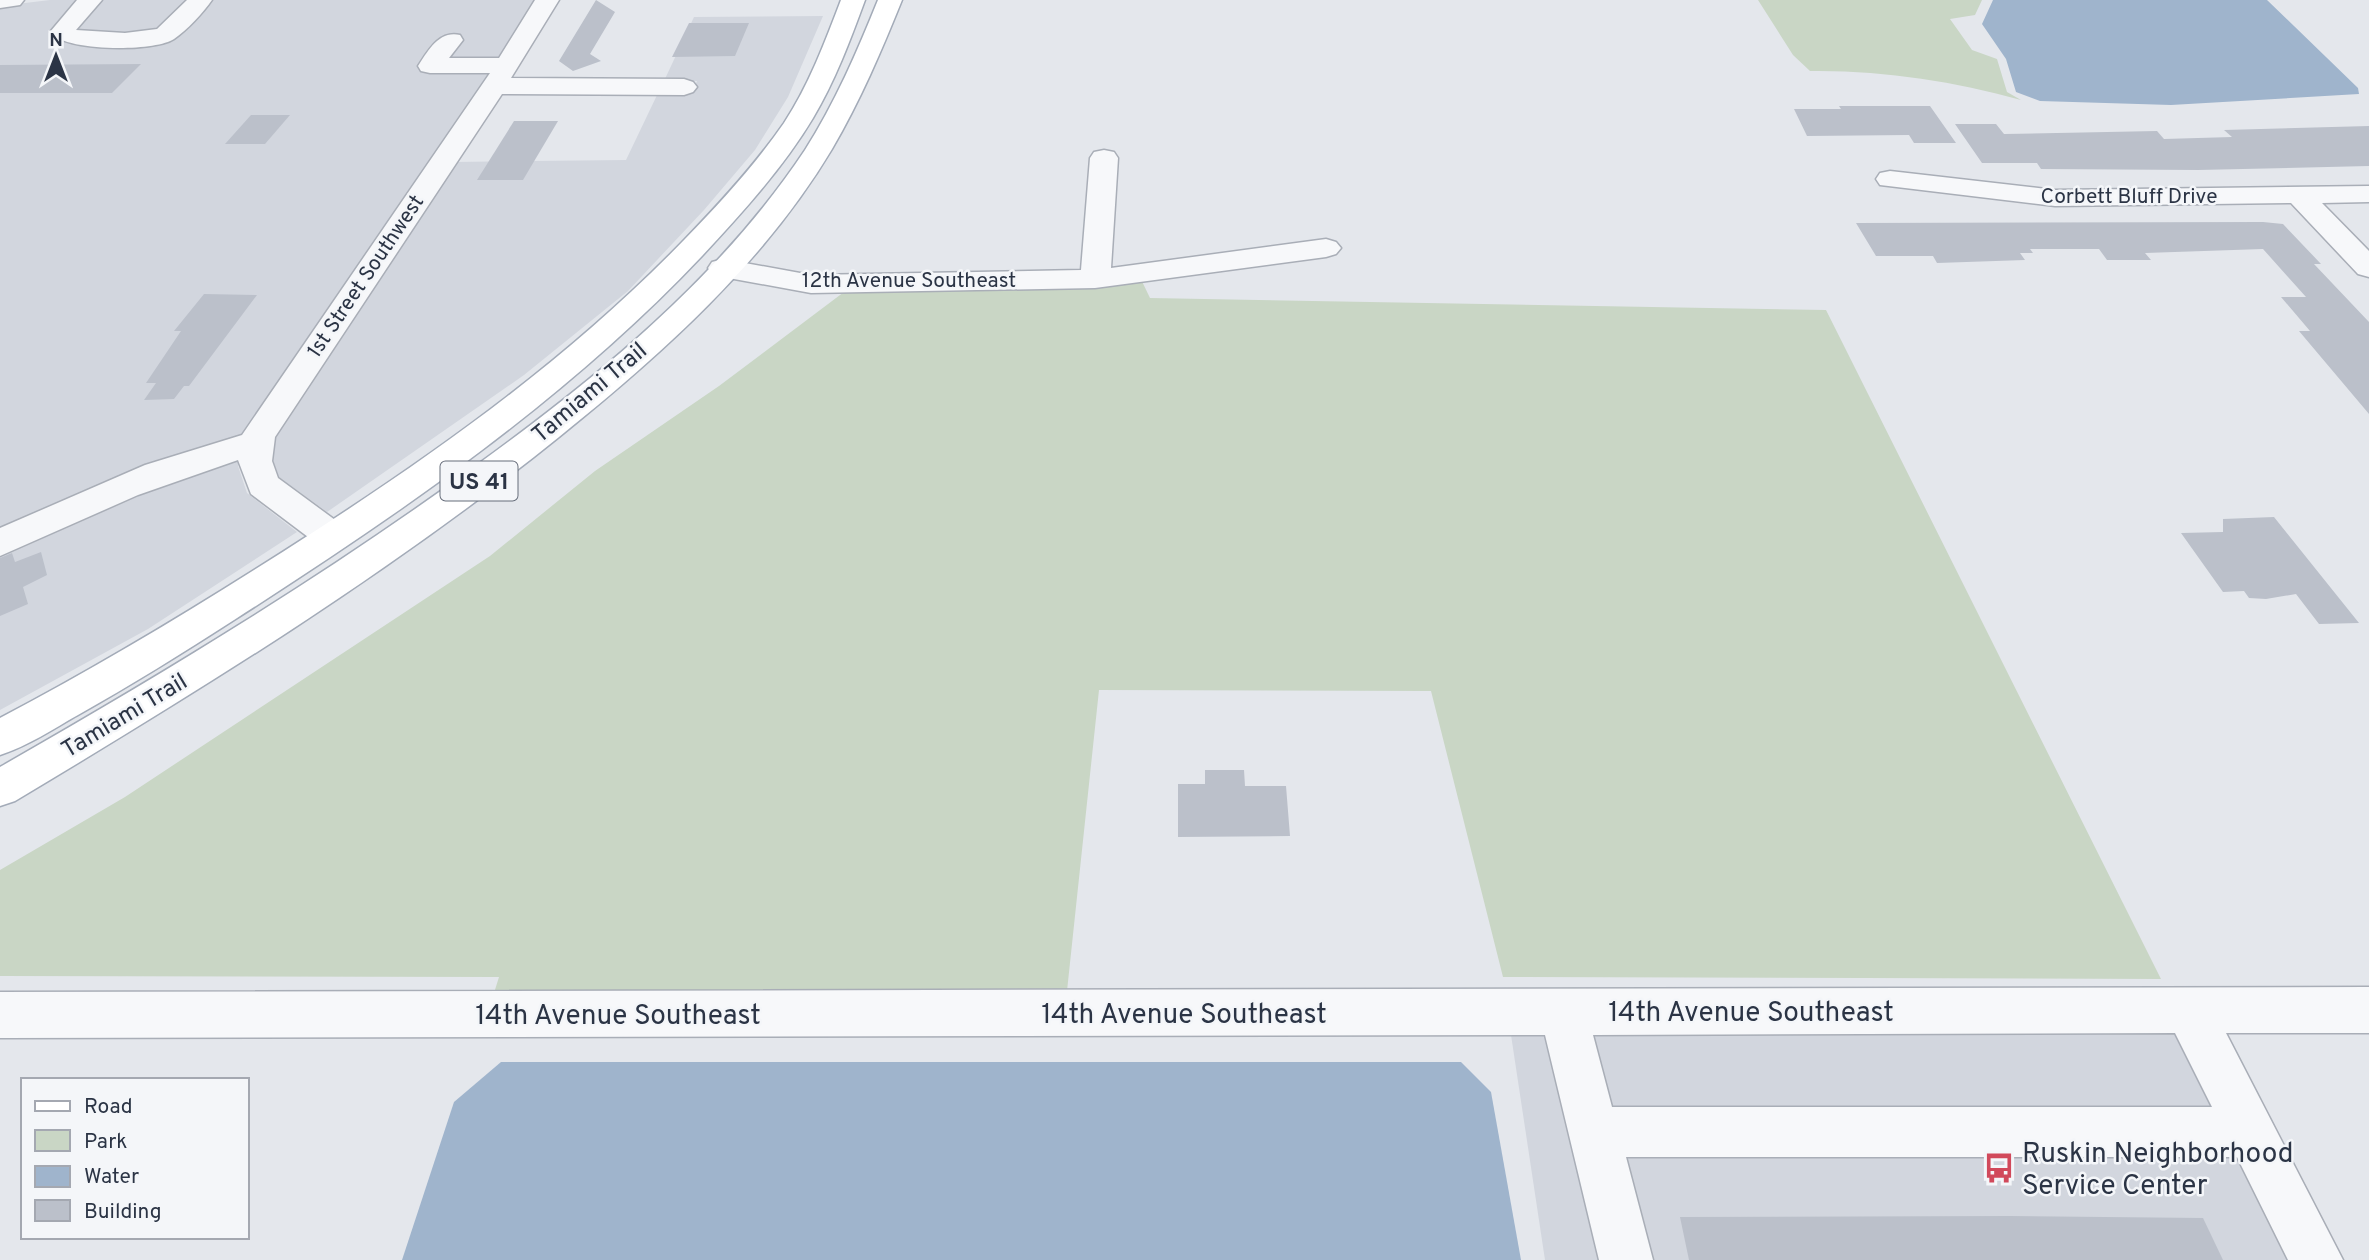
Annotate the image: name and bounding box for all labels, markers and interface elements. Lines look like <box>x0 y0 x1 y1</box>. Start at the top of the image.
north arrow <box>21 21 91 91</box>
text: N <box>49 29 63 53</box>
street label: Corbett Bluff Drive <box>2040 184 2218 211</box>
street label: 1st Street Southwest <box>302 190 431 364</box>
street label: 12th Avenue Southeast <box>802 268 1016 295</box>
street label: Tamiami Trail <box>526 337 654 451</box>
road number: US 41 <box>440 461 518 500</box>
street label: Tamiami Trail <box>57 667 193 766</box>
street label: 14th Avenue Southeast <box>1608 996 1894 1032</box>
street label: 14th Avenue Southeast <box>1041 998 1327 1034</box>
street label: 14th Avenue Southeast <box>475 999 761 1035</box>
legend <box>21 1078 248 1239</box>
text: Road <box>84 1094 133 1121</box>
text: Park <box>84 1129 127 1156</box>
place label: Ruskin Neighborhood Service Center <box>2022 1137 2294 1205</box>
bus stop icon: Ruskin Neighborhood Service Center <box>1982 1151 2016 1185</box>
text: Water <box>84 1164 139 1191</box>
text: Building <box>84 1199 162 1226</box>

